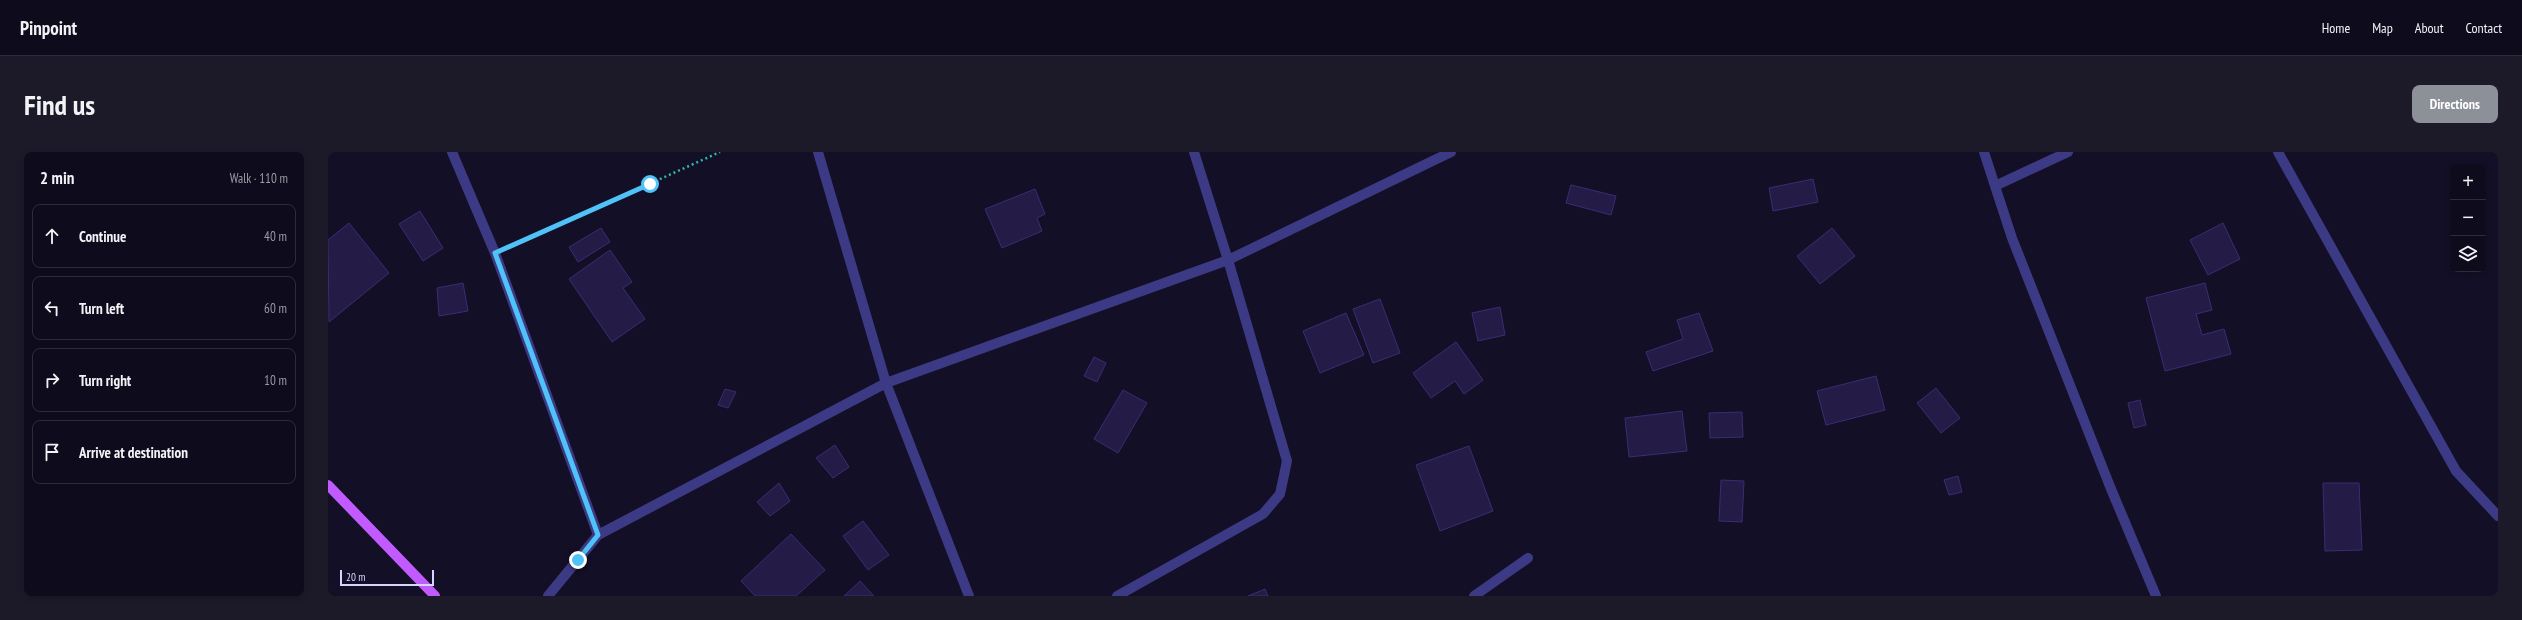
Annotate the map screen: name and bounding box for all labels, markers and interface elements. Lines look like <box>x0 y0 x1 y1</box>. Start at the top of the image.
text: Pinpoint <box>20 16 77 40</box>
text: Home <box>2322 19 2350 37</box>
text: Map <box>2372 19 2393 37</box>
text: About <box>2415 19 2444 37</box>
text: Contact <box>2466 19 2502 37</box>
button: Directions <box>2412 85 2498 123</box>
text: Find us <box>24 86 95 123</box>
map controls <box>2450 164 2486 272</box>
button: + <box>2450 164 2486 200</box>
text: 2 min <box>40 167 74 189</box>
text: Walk · 110 m <box>230 170 288 187</box>
route start <box>641 175 659 193</box>
button: − <box>2450 200 2486 236</box>
icon: ahead <box>41 225 63 247</box>
text: Continue <box>79 227 126 246</box>
text: 40 m <box>264 228 287 245</box>
button: layers <box>2450 236 2486 272</box>
icon: left <box>41 297 63 319</box>
text: Turn left <box>79 299 124 318</box>
text: 60 m <box>264 300 287 317</box>
icon: right <box>41 369 63 391</box>
text: Turn right <box>79 371 131 390</box>
text: 10 m <box>264 372 287 389</box>
icon: arrive <box>41 441 63 463</box>
text: Arrive at destination <box>79 443 188 462</box>
route end <box>569 551 587 569</box>
scale bar <box>340 568 434 587</box>
text: 20 m <box>346 570 365 584</box>

